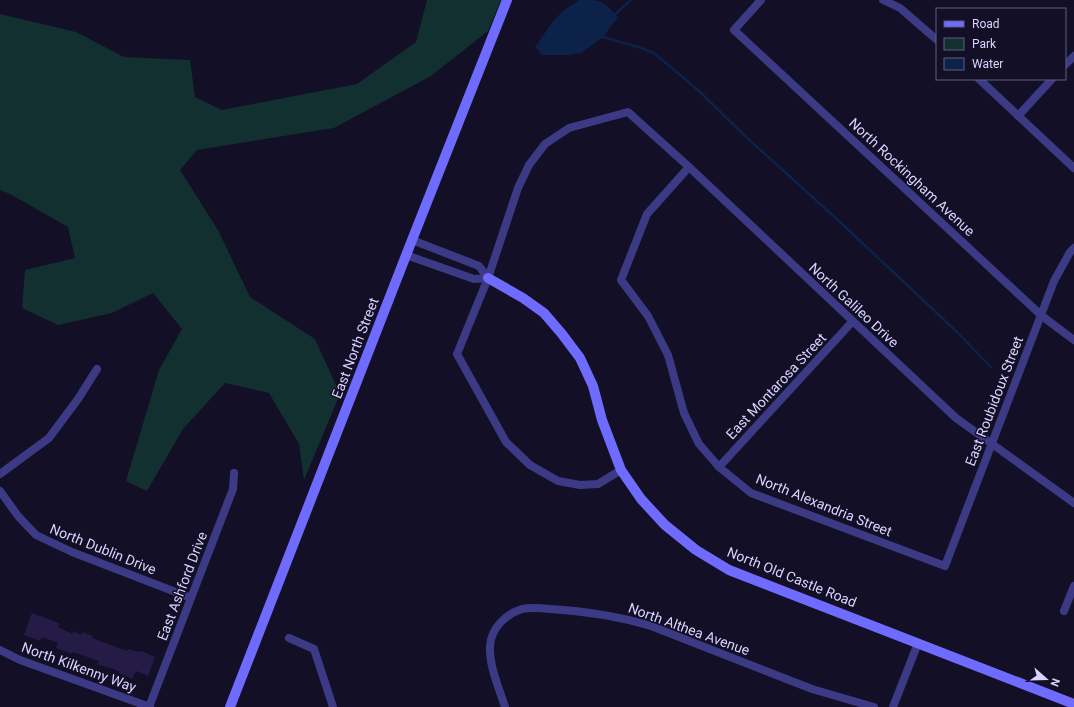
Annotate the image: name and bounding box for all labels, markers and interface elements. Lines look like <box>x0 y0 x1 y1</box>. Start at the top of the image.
legend <box>936 8 1066 80</box>
text: Road <box>972 17 1000 31</box>
text: Park <box>972 37 997 51</box>
text: Water <box>972 57 1003 71</box>
street label: North Rockingham Avenue <box>846 115 978 239</box>
street label: North Galileo Drive <box>806 259 902 351</box>
street label: East North Street <box>328 295 382 401</box>
street label: East Montarosa Street <box>723 329 829 442</box>
street label: East Roubidoux Street <box>962 334 1026 468</box>
street label: North Alexandria Street <box>754 470 895 540</box>
street label: North Dublin Drive <box>48 520 158 578</box>
street label: East Ashford Drive <box>154 529 210 643</box>
street label: North Old Castle Road <box>725 544 859 610</box>
street label: North Althea Avenue <box>626 600 752 658</box>
street label: North Kilkenny Way <box>20 639 139 695</box>
north arrow <box>1026 659 1066 699</box>
text: N <box>1047 676 1062 688</box>

